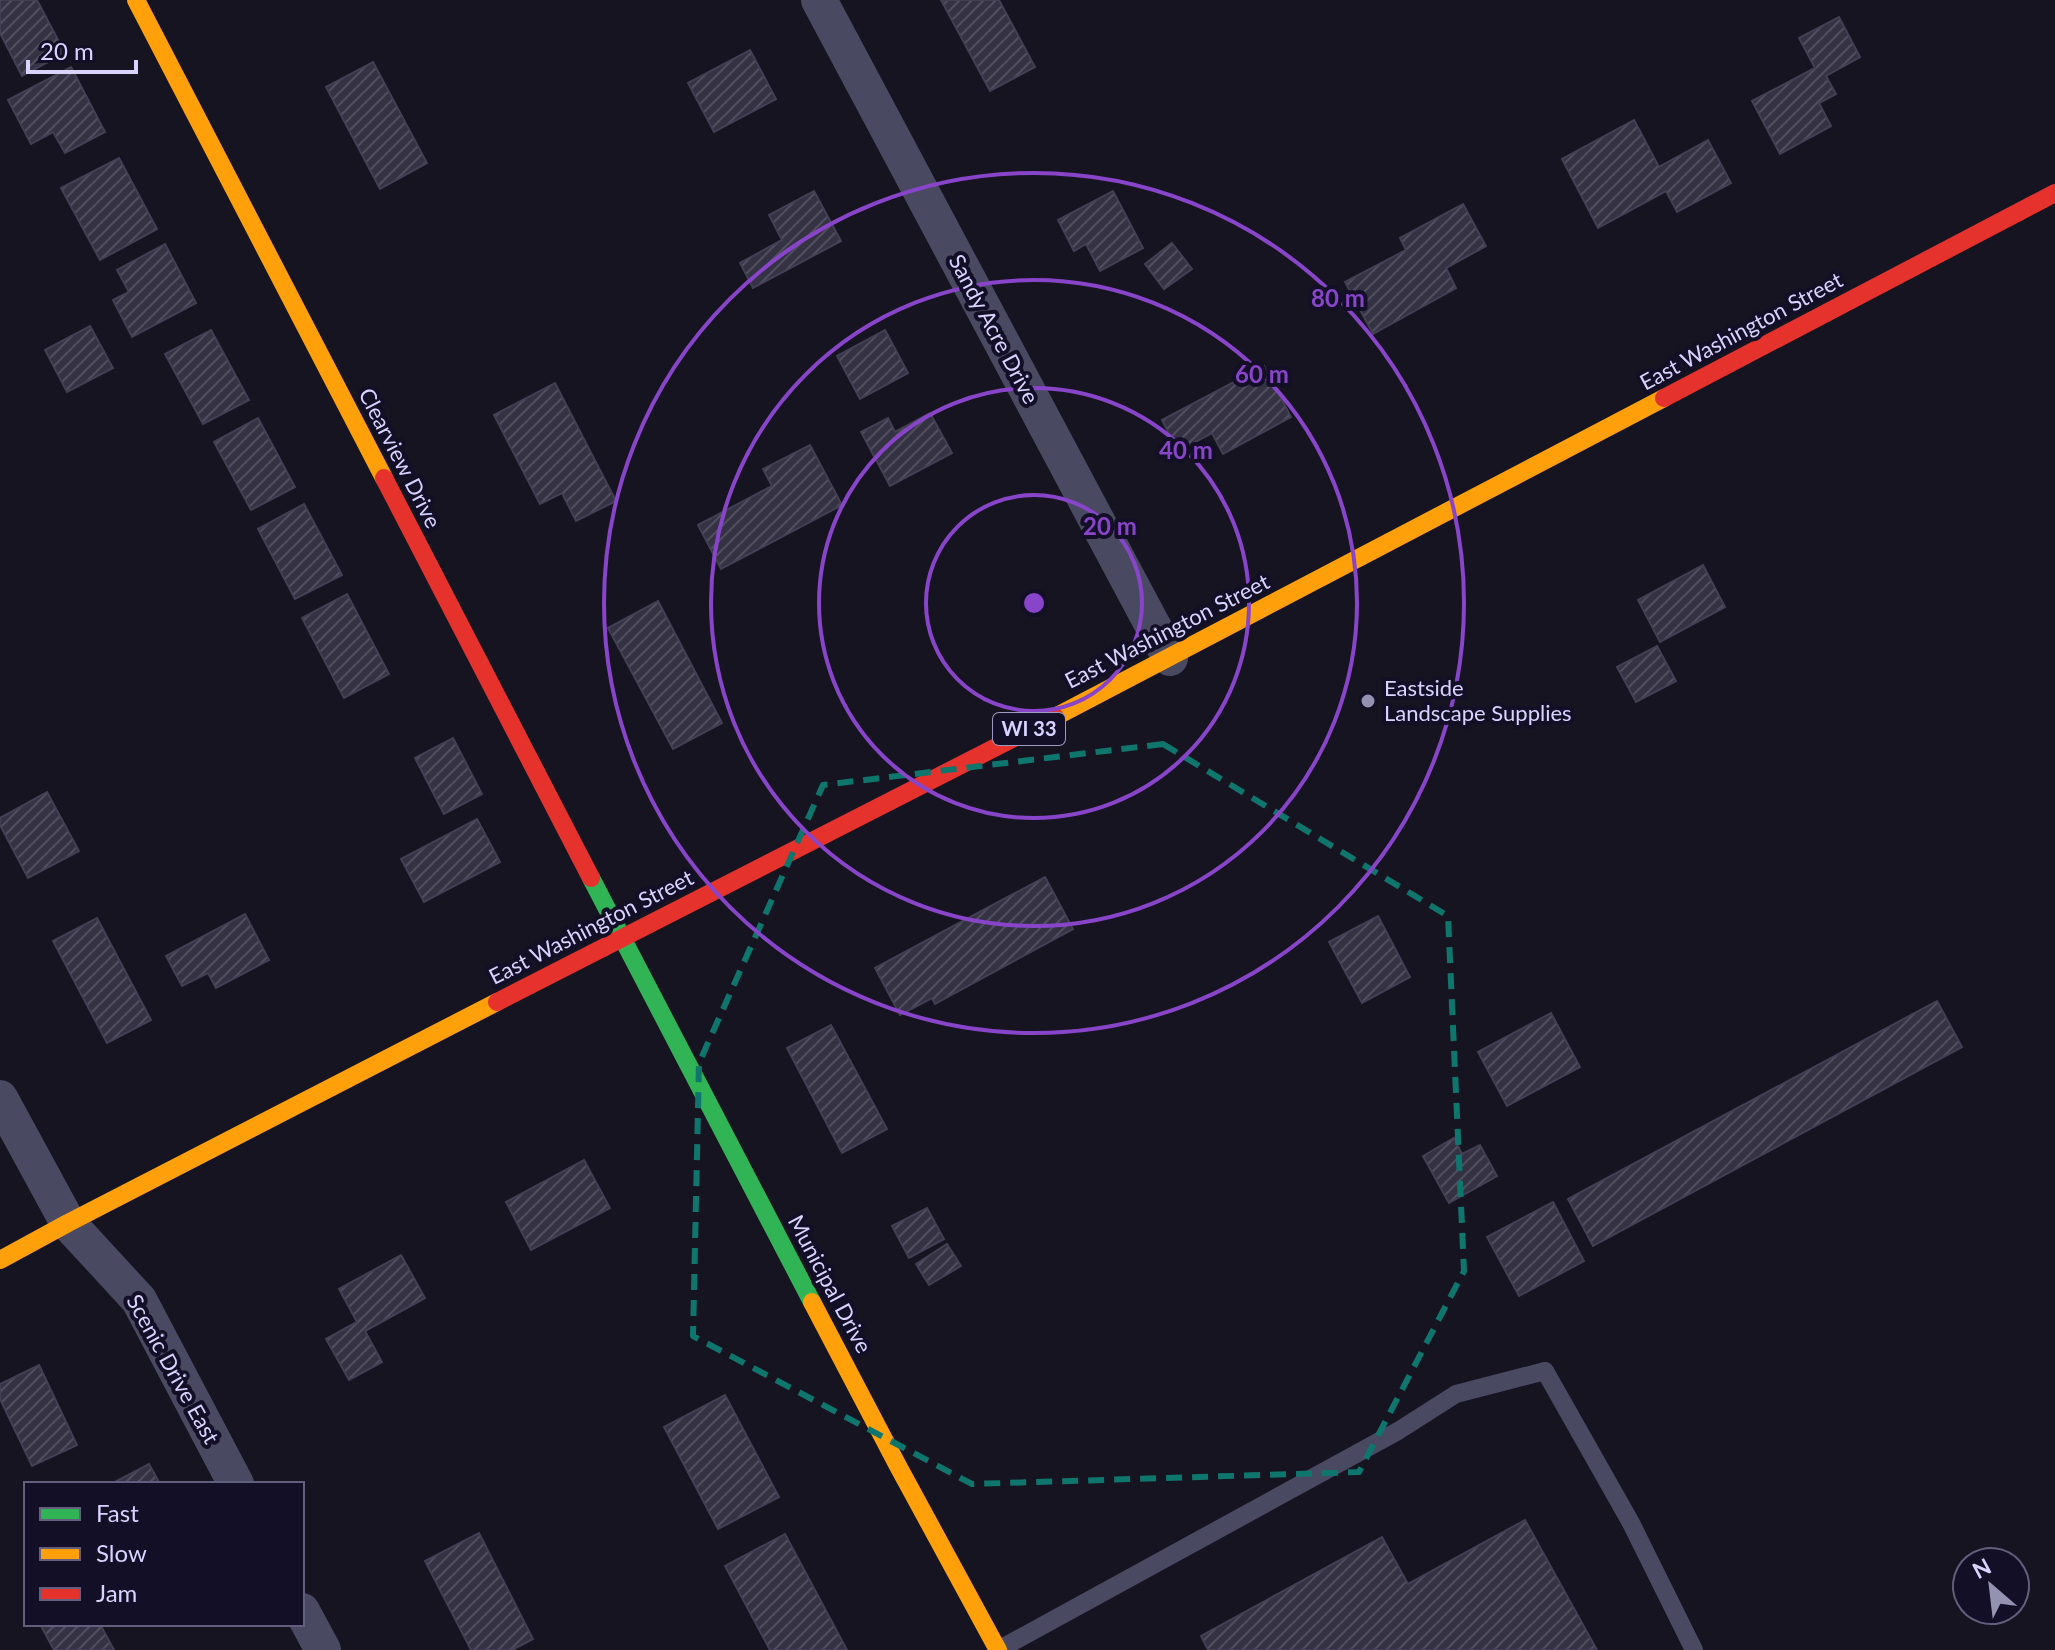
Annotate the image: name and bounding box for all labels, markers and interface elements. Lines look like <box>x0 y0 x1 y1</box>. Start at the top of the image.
scale bar <box>28 24 136 74</box>
text: 20 m <box>40 36 94 65</box>
street label: Sandy Acre Drive <box>944 249 1045 408</box>
street label: East Washington Street <box>1635 266 1847 395</box>
text: 80 m <box>1311 283 1365 312</box>
text: 60 m <box>1235 359 1289 388</box>
street label: Clearview Drive <box>354 383 447 532</box>
text: 40 m <box>1159 435 1213 464</box>
text: 20 m <box>1083 511 1137 540</box>
street label: East Washington Street <box>1060 567 1274 694</box>
centre of rings <box>1020 589 1048 617</box>
place label: Eastside Landscape Supplies <box>1384 674 1572 726</box>
marker: Eastside Landscape Supplies <box>1359 692 1377 710</box>
road number: WI 33 <box>993 713 1065 745</box>
street label: East Washington Street <box>484 863 698 990</box>
street label: Municipal Drive <box>783 1210 878 1357</box>
street label: Scenic Drive East <box>121 1289 226 1448</box>
legend <box>24 1482 304 1626</box>
text: Fast <box>96 1498 139 1527</box>
text: Slow <box>96 1538 147 1567</box>
north arrow <box>1951 1546 2031 1626</box>
text: N <box>1968 1552 1995 1584</box>
text: Jam <box>96 1578 137 1607</box>

